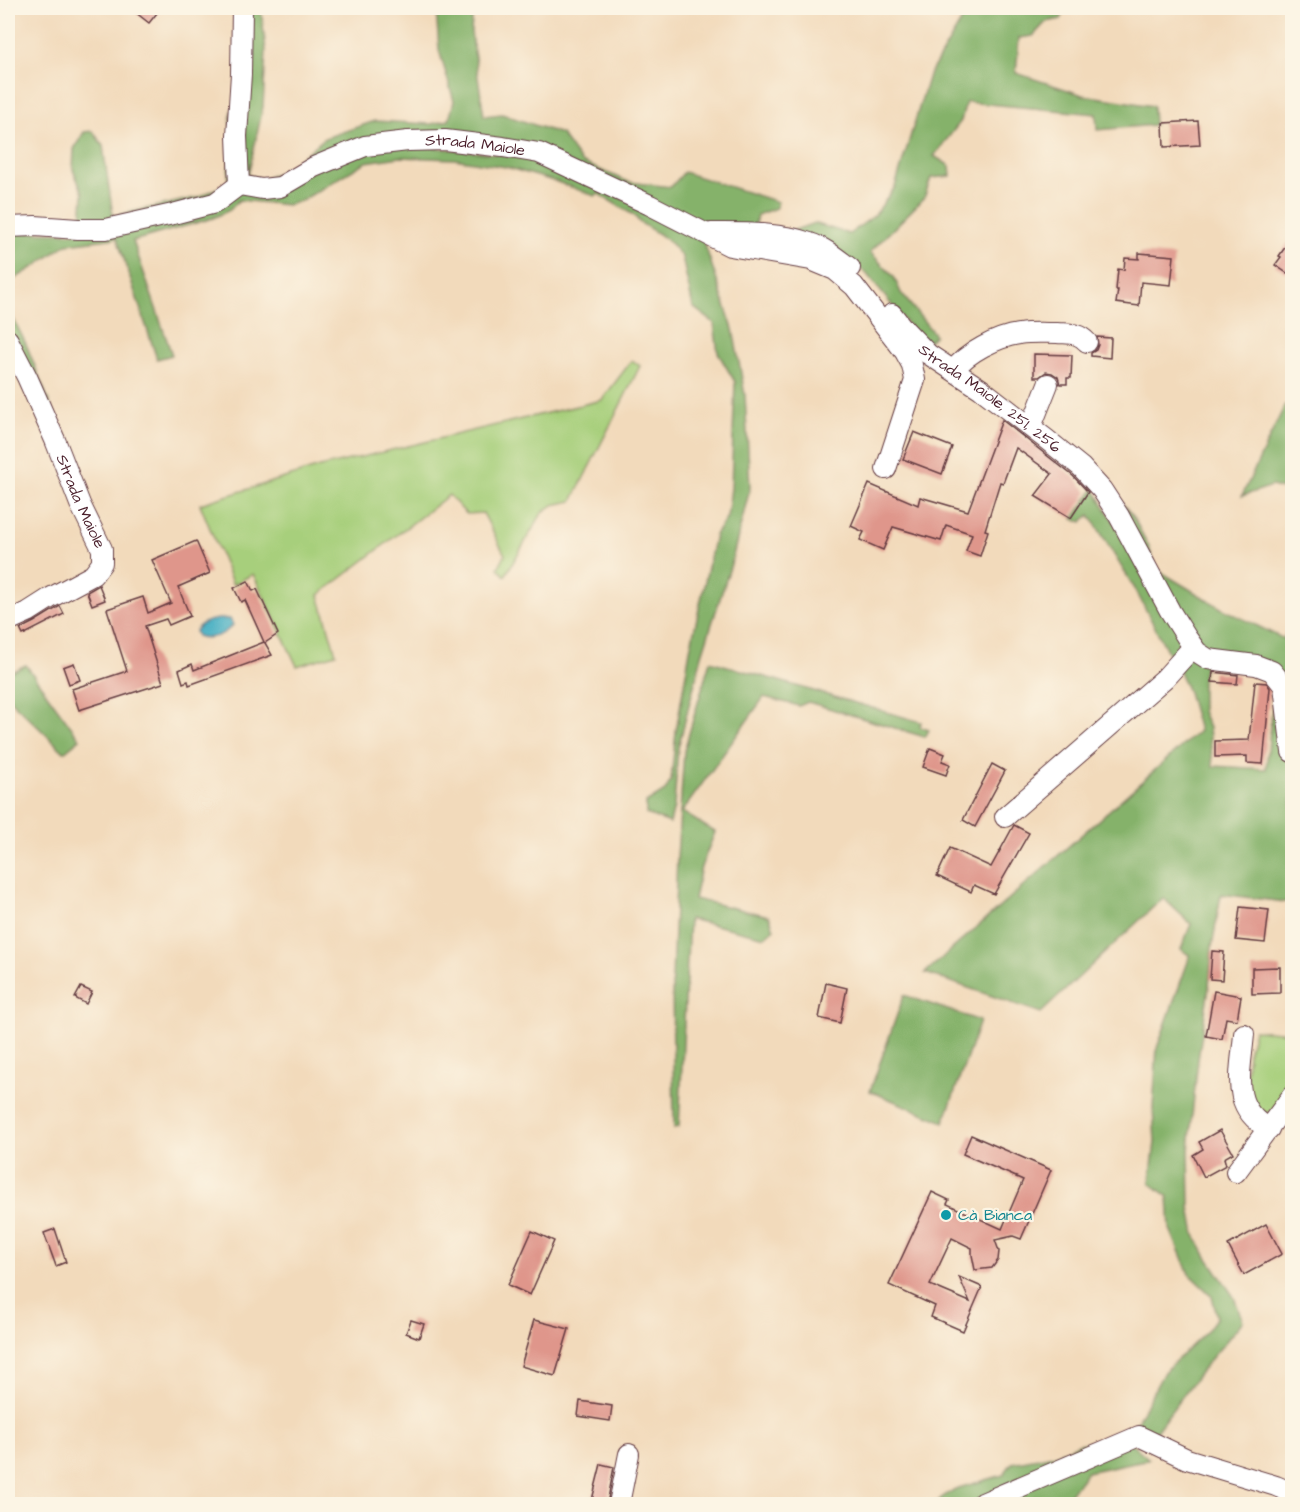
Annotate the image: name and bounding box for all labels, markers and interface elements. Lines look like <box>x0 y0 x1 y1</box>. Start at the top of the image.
street label: Strada Maiole <box>425 129 527 162</box>
street label: Strada Maiole, 251, 256 <box>913 339 1066 458</box>
street label: Strada Maiole <box>51 451 111 552</box>
place label: Cà Bianca <box>958 1204 1032 1226</box>
marker: Cà Bianca <box>939 1208 953 1222</box>

